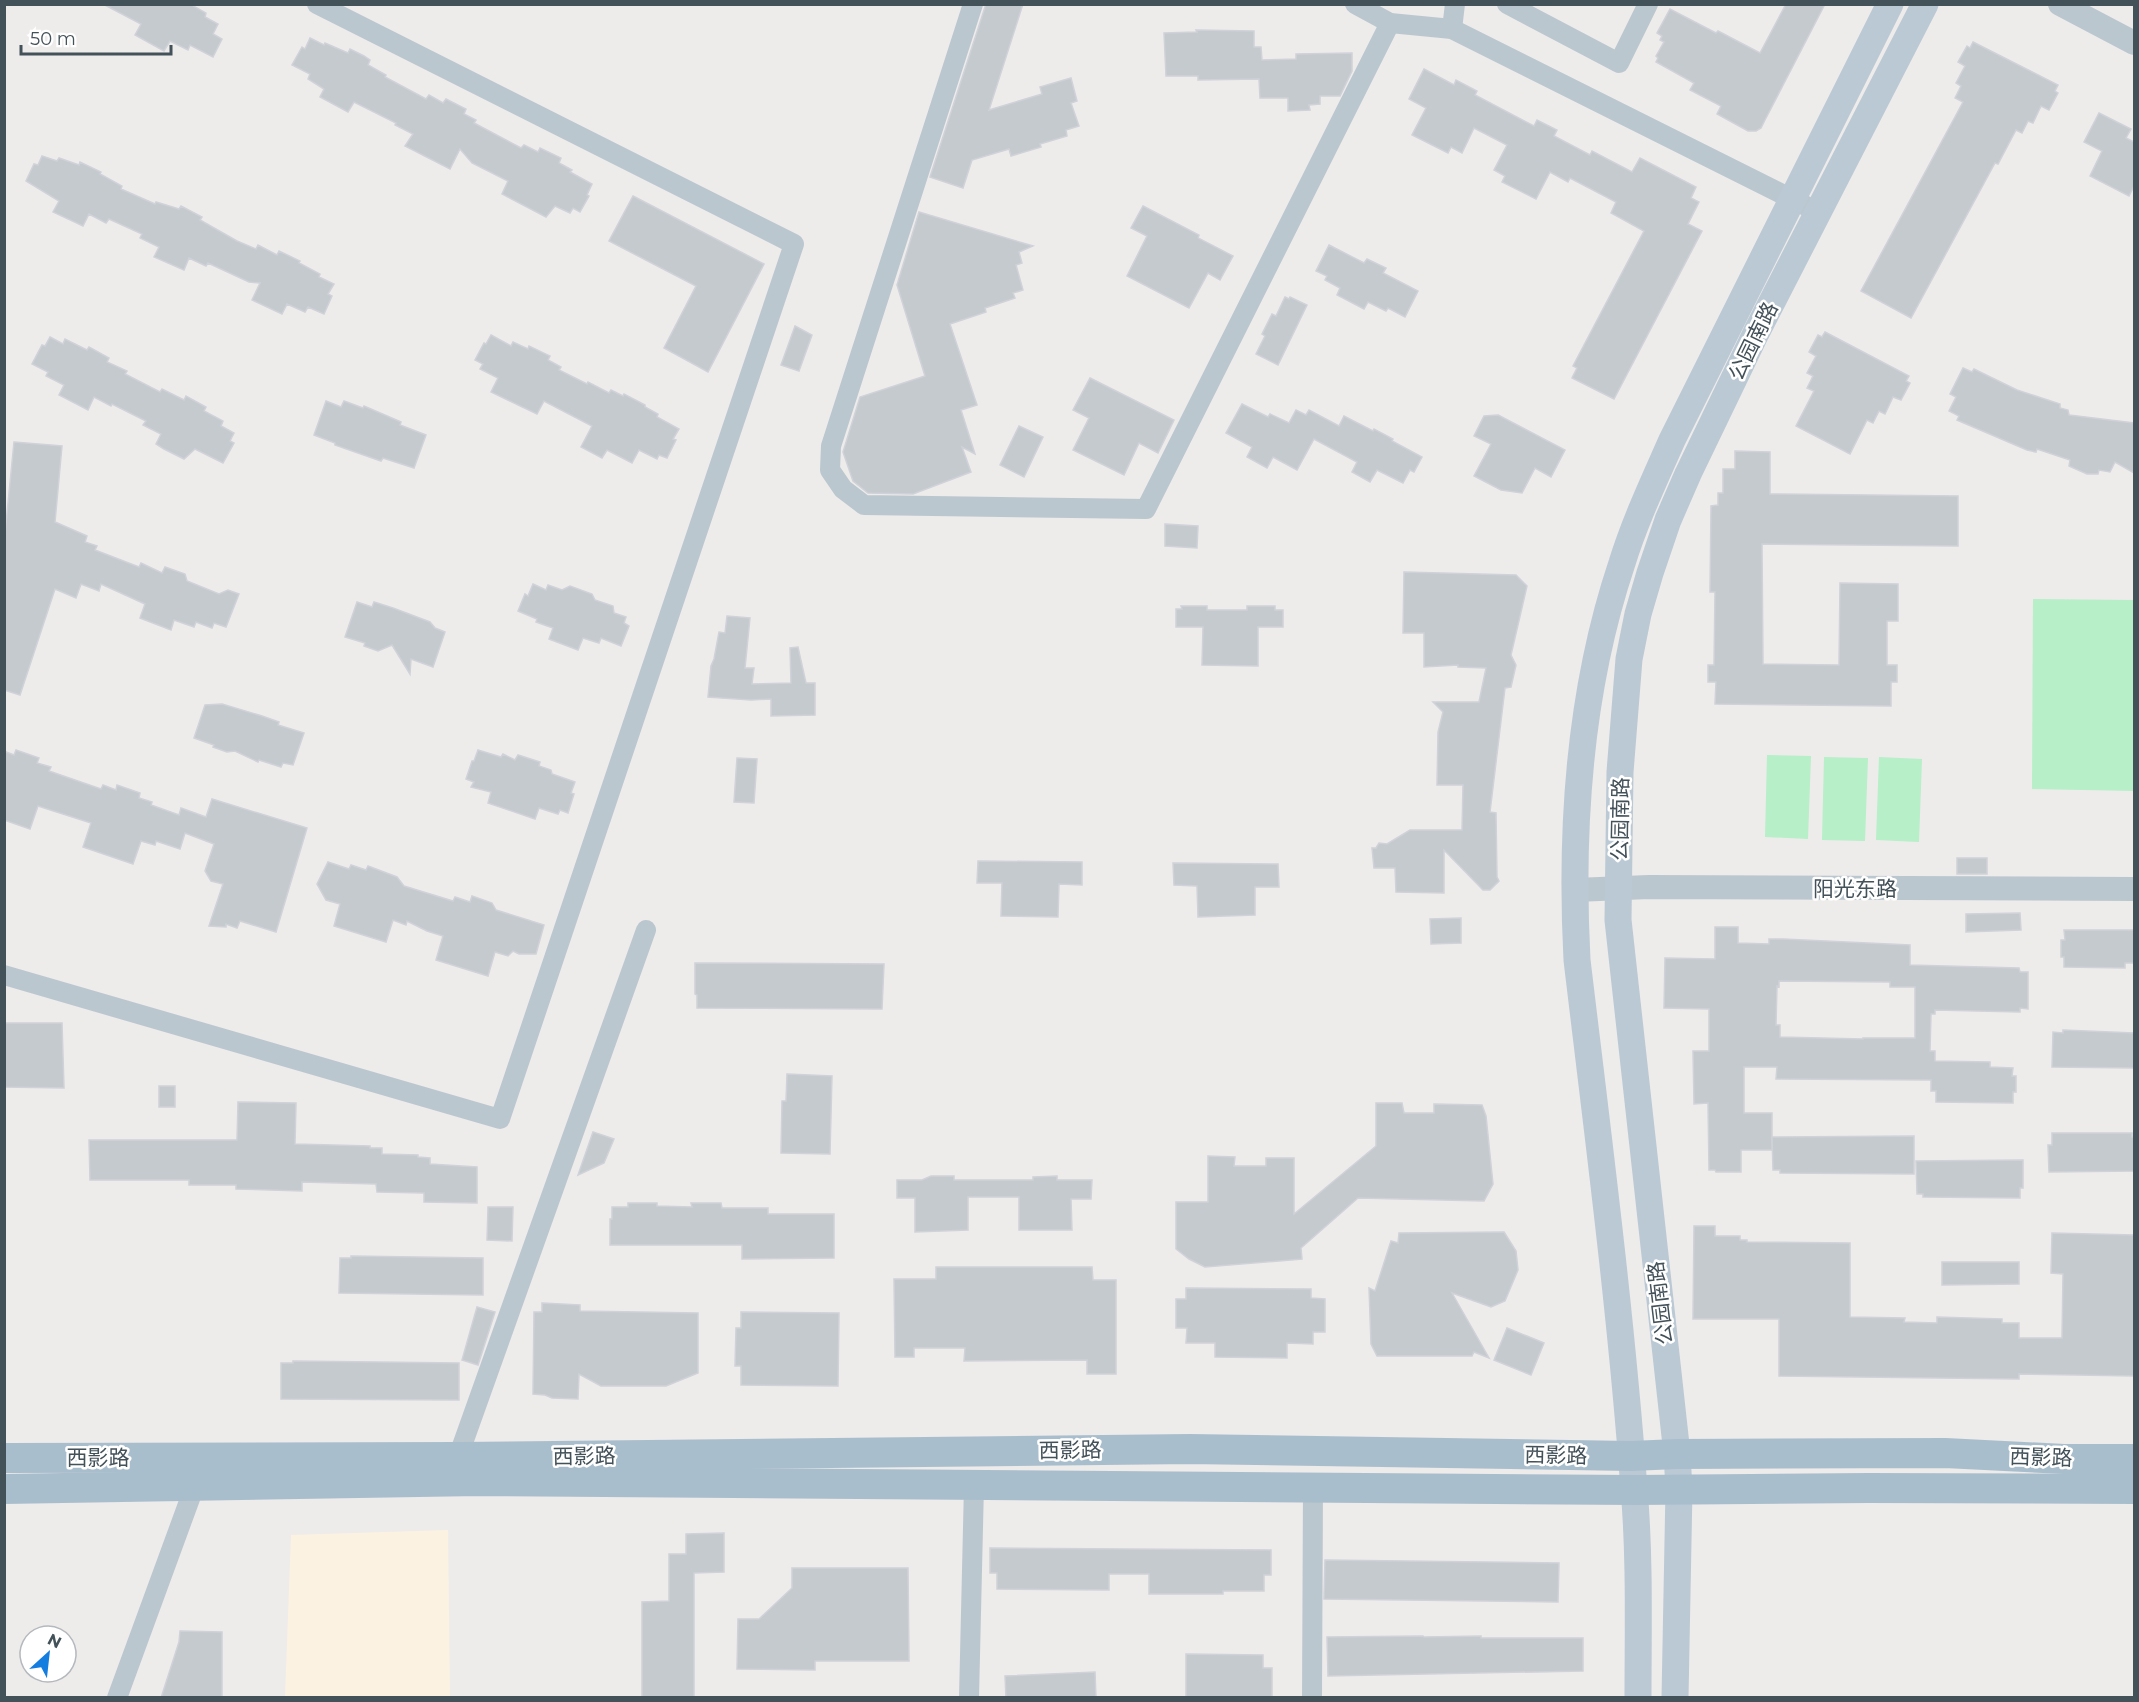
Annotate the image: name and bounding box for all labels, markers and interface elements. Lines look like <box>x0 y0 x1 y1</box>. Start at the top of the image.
scale bar <box>21 18 171 56</box>
text: 50 m <box>30 28 76 50</box>
street label: 公园南路 <box>1723 298 1783 384</box>
street label: 公园南路 <box>1607 777 1633 861</box>
street label: 阳光东路 <box>1813 876 1897 901</box>
street label: 公园南路 <box>1642 1260 1678 1346</box>
street label: 西影路 <box>1038 1437 1102 1463</box>
street label: 西影路 <box>1524 1442 1588 1468</box>
street label: 西影路 <box>552 1443 616 1469</box>
street label: 西影路 <box>2009 1443 2073 1471</box>
street label: 西影路 <box>67 1445 130 1470</box>
north arrow <box>18 1624 78 1684</box>
text: N <box>45 1630 65 1652</box>

